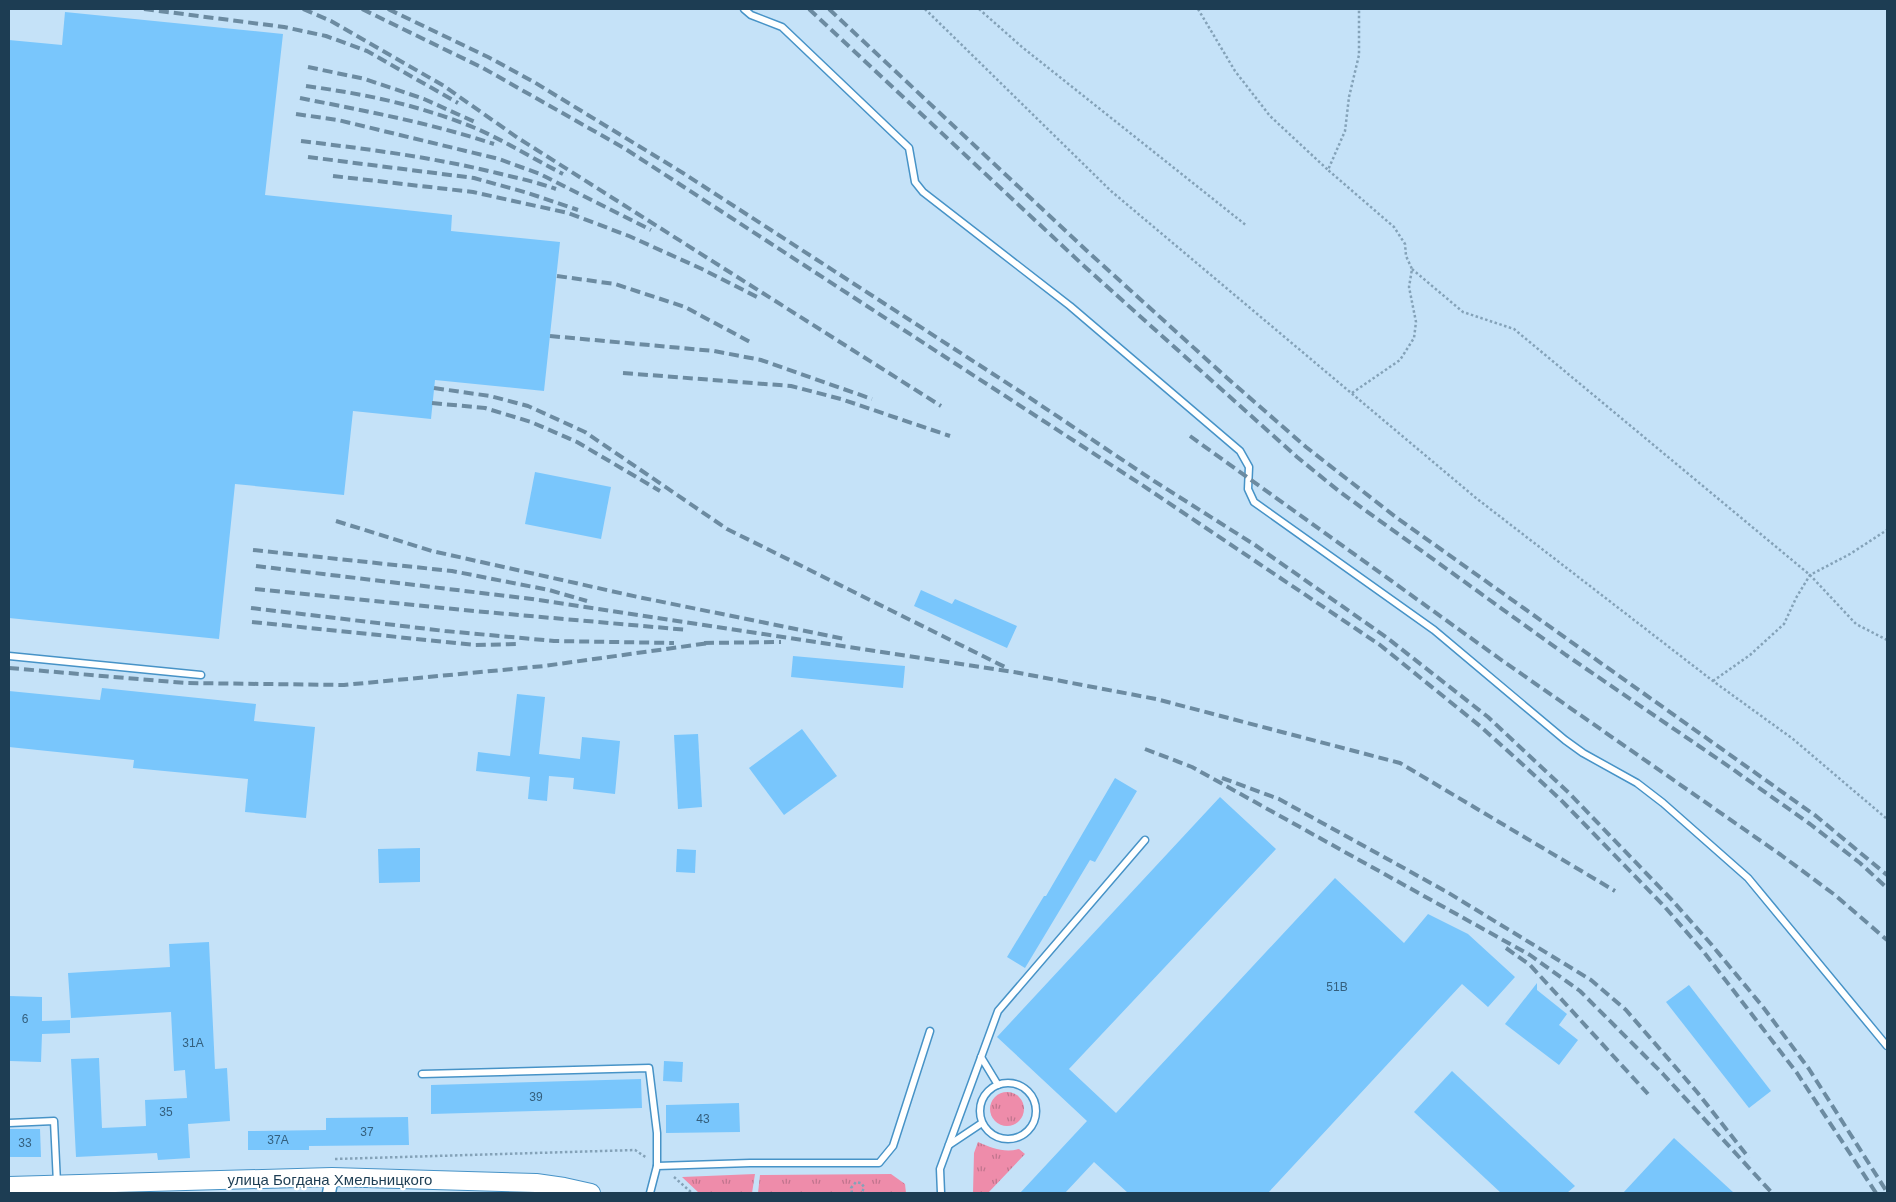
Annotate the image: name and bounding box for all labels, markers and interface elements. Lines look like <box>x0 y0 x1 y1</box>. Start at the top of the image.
house number: 51В <box>1326 980 1348 994</box>
house number: 6 <box>22 1012 29 1026</box>
house number: 31А <box>182 1036 204 1050</box>
house number: 39 <box>529 1090 543 1104</box>
house number: 35 <box>159 1105 173 1119</box>
house number: 43 <box>696 1112 710 1126</box>
house number: 37 <box>360 1125 374 1139</box>
house number: 37А <box>267 1133 289 1147</box>
house number: 33 <box>18 1136 32 1150</box>
street label: улица Богдана Хмельницкого <box>228 1171 432 1188</box>

